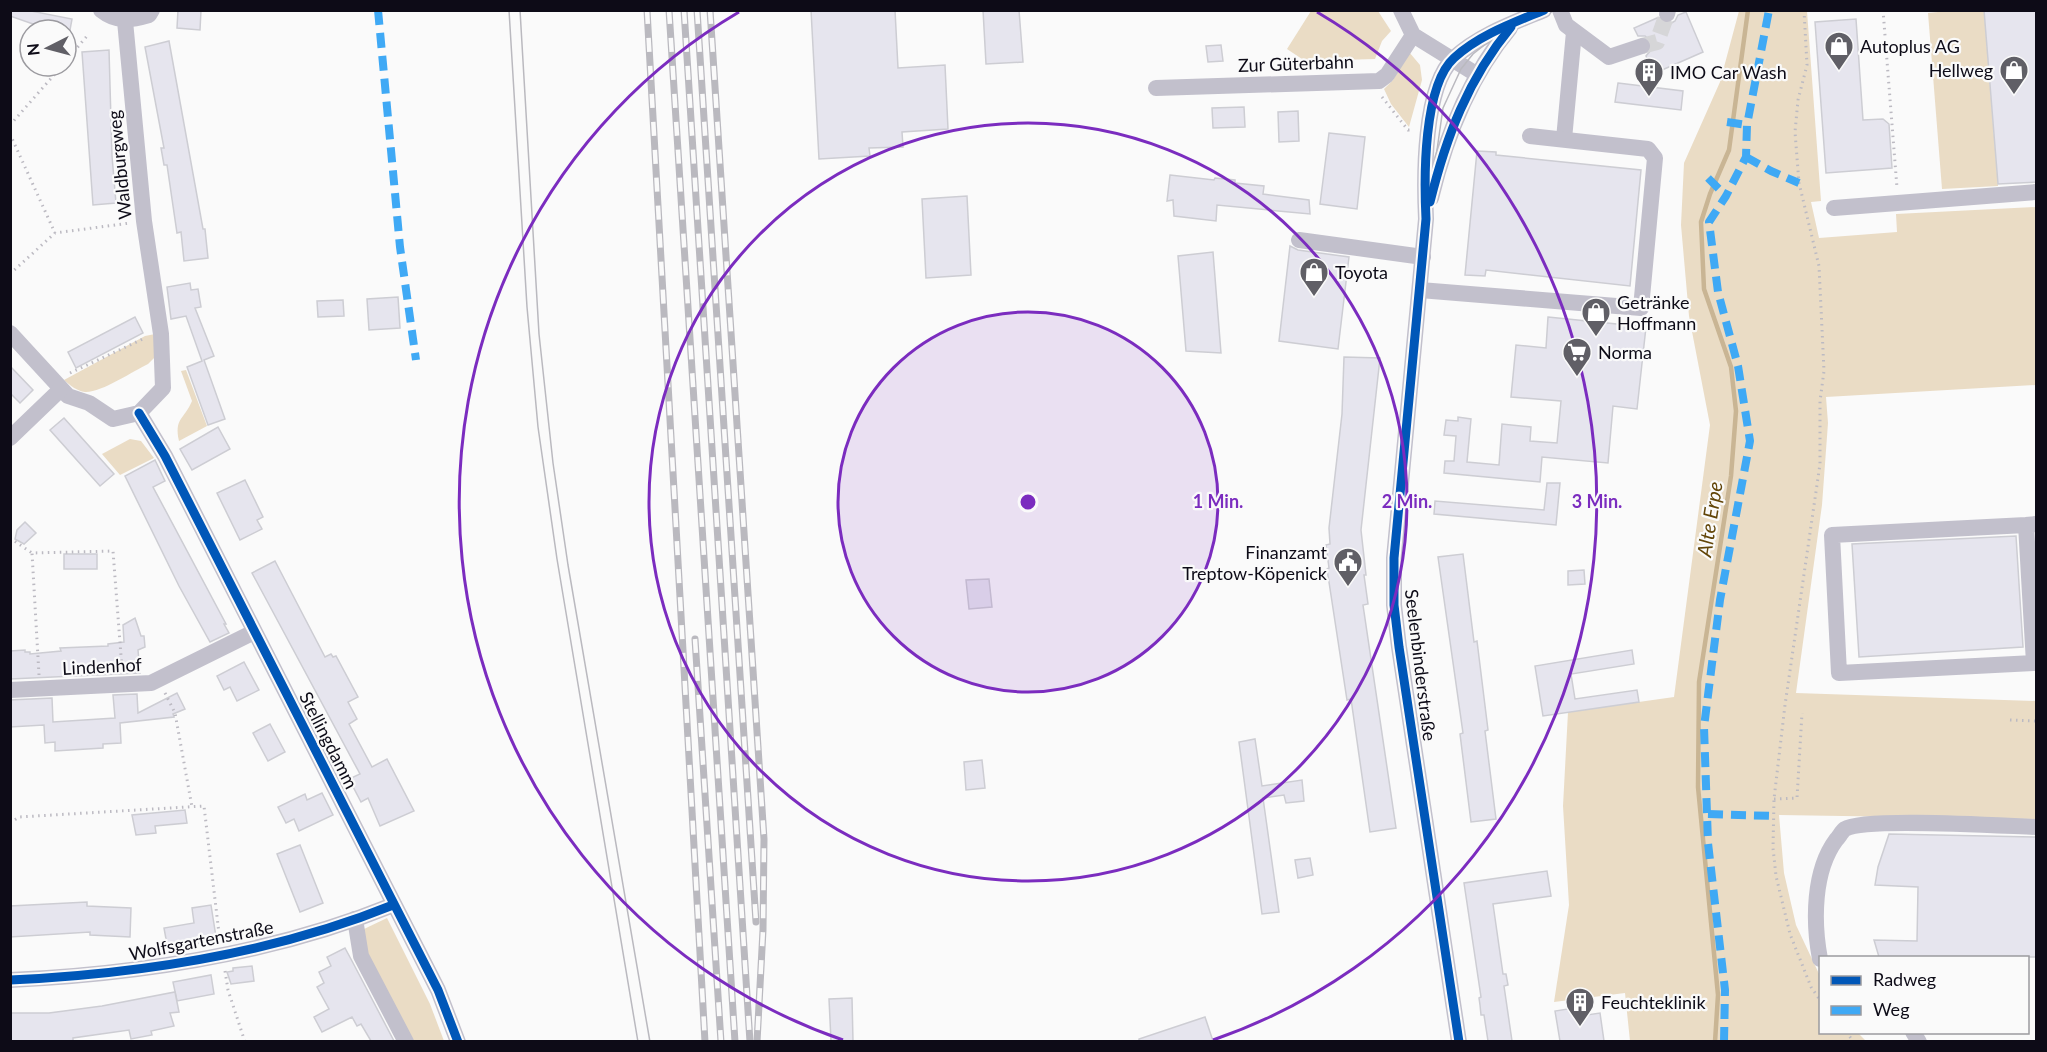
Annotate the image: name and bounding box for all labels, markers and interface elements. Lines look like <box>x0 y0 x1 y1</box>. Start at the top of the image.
north arrow <box>18 18 78 78</box>
shop icon: Autoplus AG <box>1823 30 1855 72</box>
place label: Autoplus AG <box>1860 35 1960 57</box>
text: N <box>22 42 43 57</box>
street label: Zur Güterbahn <box>1238 50 1354 76</box>
shop icon: Hellweg <box>1998 54 2030 96</box>
building icon: IMO Car Wash <box>1633 56 1665 98</box>
place label: Hellweg <box>1929 59 1993 81</box>
place label: IMO Car Wash <box>1670 61 1787 83</box>
street label: Waldburgweg <box>102 109 136 221</box>
shop icon: Toyota <box>1298 256 1330 298</box>
place label: Toyota <box>1335 261 1388 283</box>
place label: Getränke Hoffmann <box>1617 291 1696 334</box>
shop icon: Getränke Hoffmann <box>1580 296 1612 338</box>
supermarket icon: Norma <box>1561 336 1593 378</box>
place label: Norma <box>1598 341 1652 363</box>
water label: Alte Erpe <box>1691 480 1727 559</box>
text: 1 Min. <box>1193 490 1243 512</box>
text: 2 Min. <box>1382 490 1432 512</box>
text: 3 Min. <box>1572 490 1622 512</box>
centre of rings <box>1018 492 1038 512</box>
place label: Finanzamt Treptow-Köpenick <box>1182 541 1328 584</box>
public building icon: Finanzamt Treptow-Köpenick <box>1332 546 1364 588</box>
street label: Seelenbinderstraße <box>1401 588 1441 742</box>
street label: Lindenhof <box>62 653 143 679</box>
street label: Stellingdamm <box>295 688 363 792</box>
street label: Wolfsgartenstraße <box>127 915 275 965</box>
legend <box>1819 956 2029 1034</box>
text: Radweg <box>1873 968 1936 990</box>
building icon: Feuchteklinik <box>1564 986 1596 1028</box>
place label: Feuchteklinik <box>1601 991 1706 1013</box>
text: Weg <box>1873 998 1910 1020</box>

